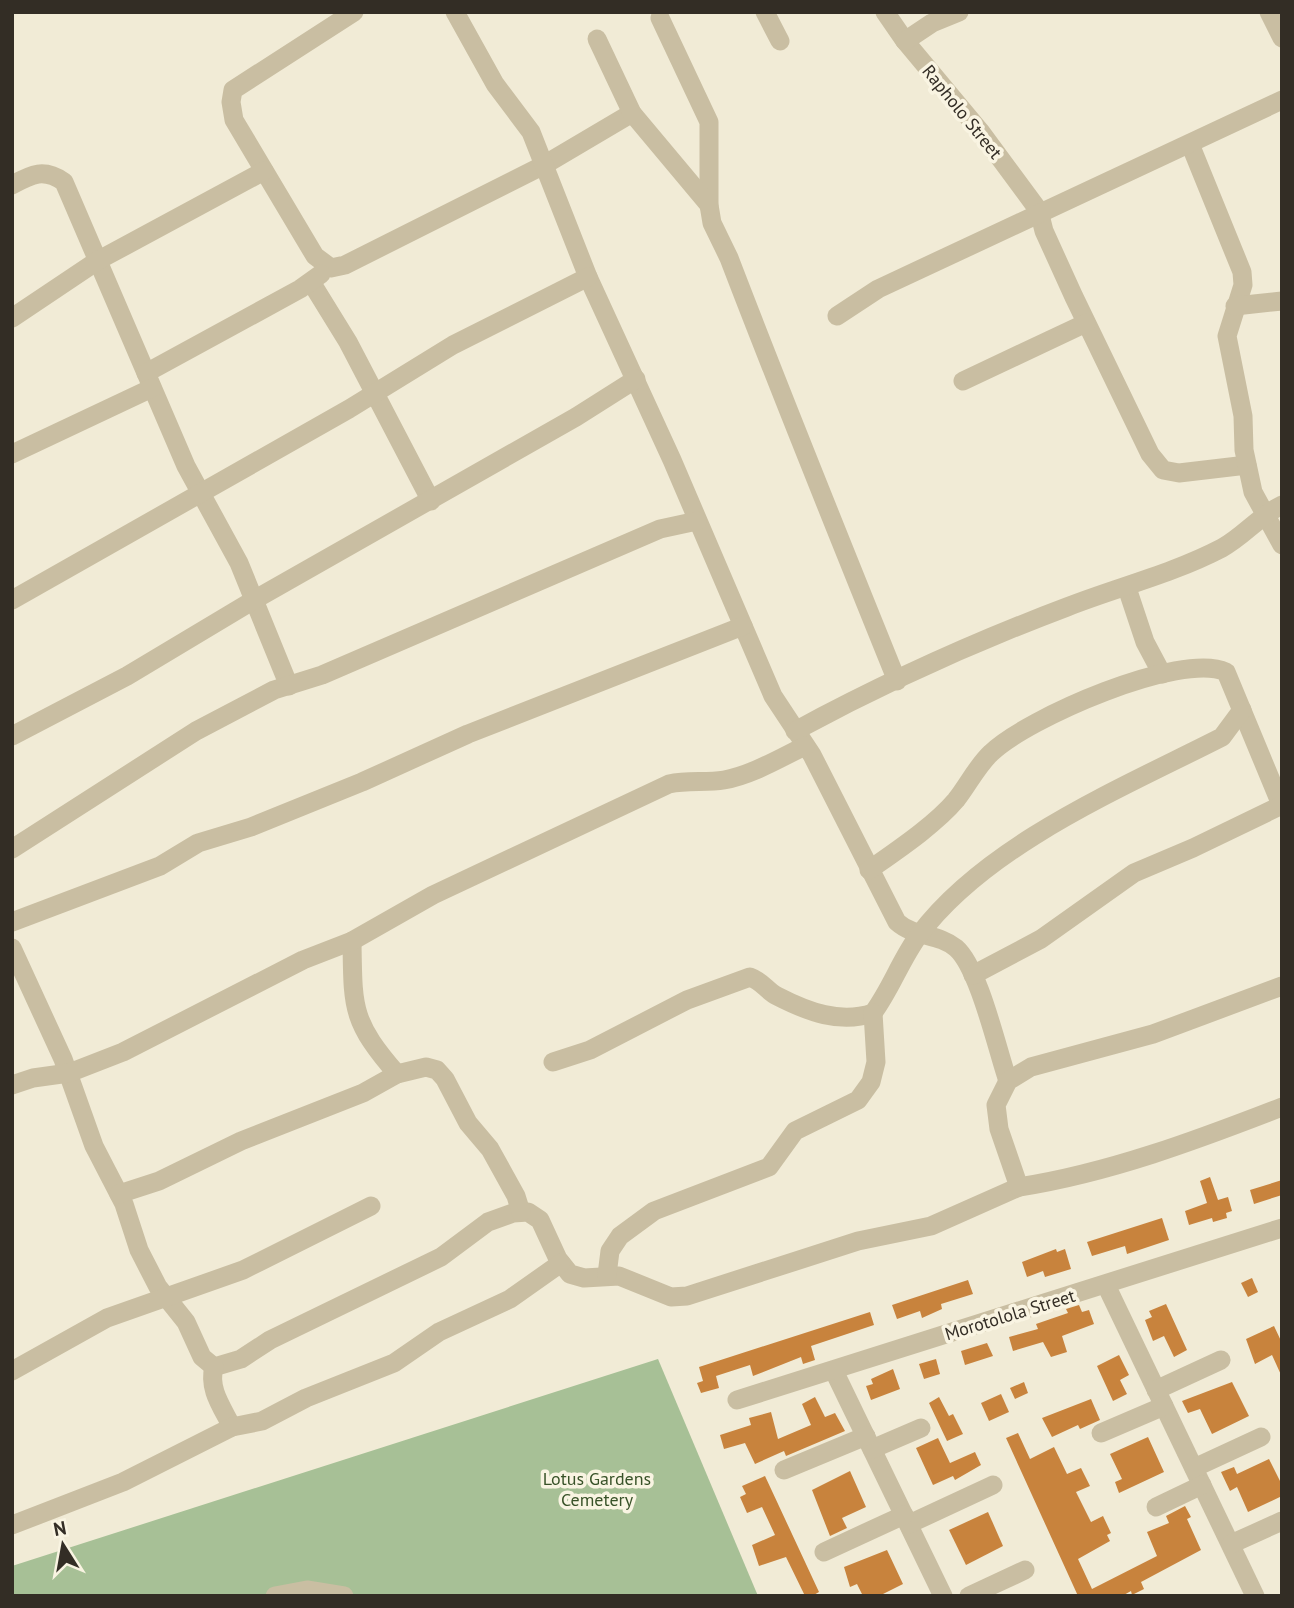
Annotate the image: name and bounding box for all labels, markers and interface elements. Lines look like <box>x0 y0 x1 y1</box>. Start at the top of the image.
street label: Rapholo Street <box>917 60 1007 163</box>
street label: Morotolola Street <box>942 1284 1078 1345</box>
park label: Lotus Gardens Cemetery <box>543 1467 651 1511</box>
north arrow <box>28 1510 98 1580</box>
text: N <box>51 1515 68 1541</box>

